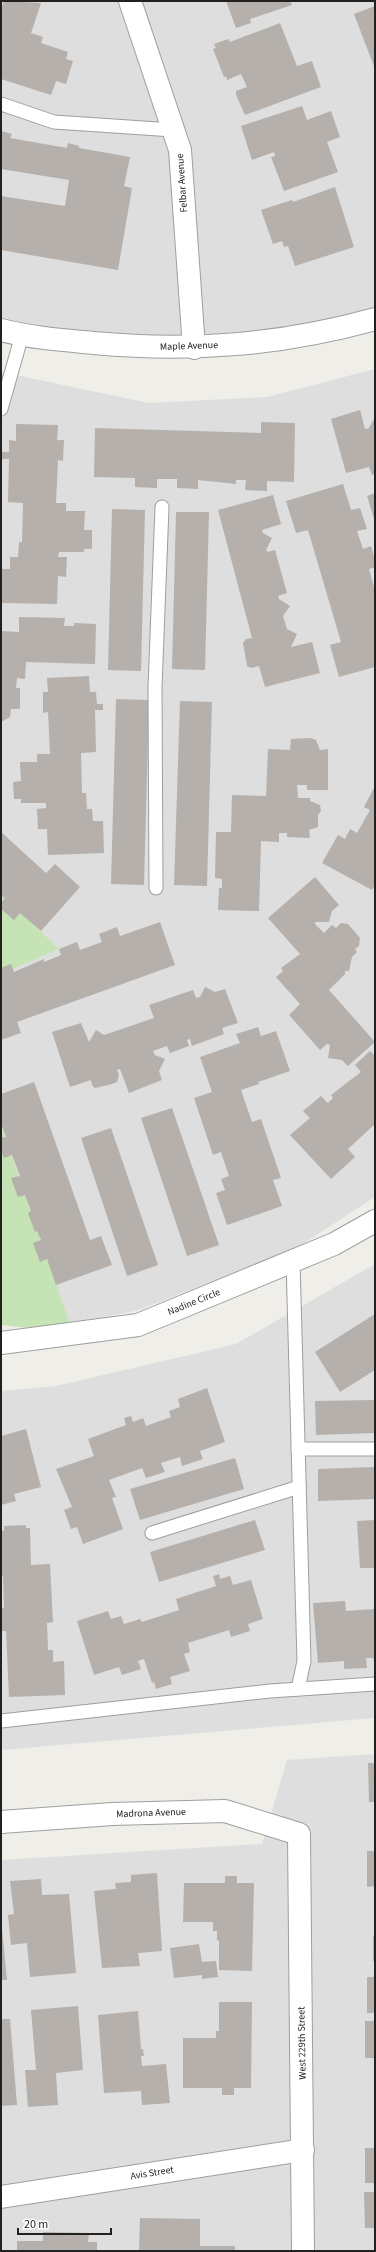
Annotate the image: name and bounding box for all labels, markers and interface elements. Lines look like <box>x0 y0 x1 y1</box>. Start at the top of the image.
street label: Felbar Avenue <box>173 153 191 213</box>
street label: Maple Avenue <box>160 338 218 354</box>
street label: Nadine Circle <box>166 1285 222 1319</box>
street label: Madrona Avenue <box>116 1805 186 1821</box>
street label: West 229th Street <box>294 2006 310 2080</box>
street label: Avis Street <box>129 2163 175 2183</box>
scale bar <box>18 2210 111 2236</box>
text: 20 m <box>24 2216 48 2233</box>

